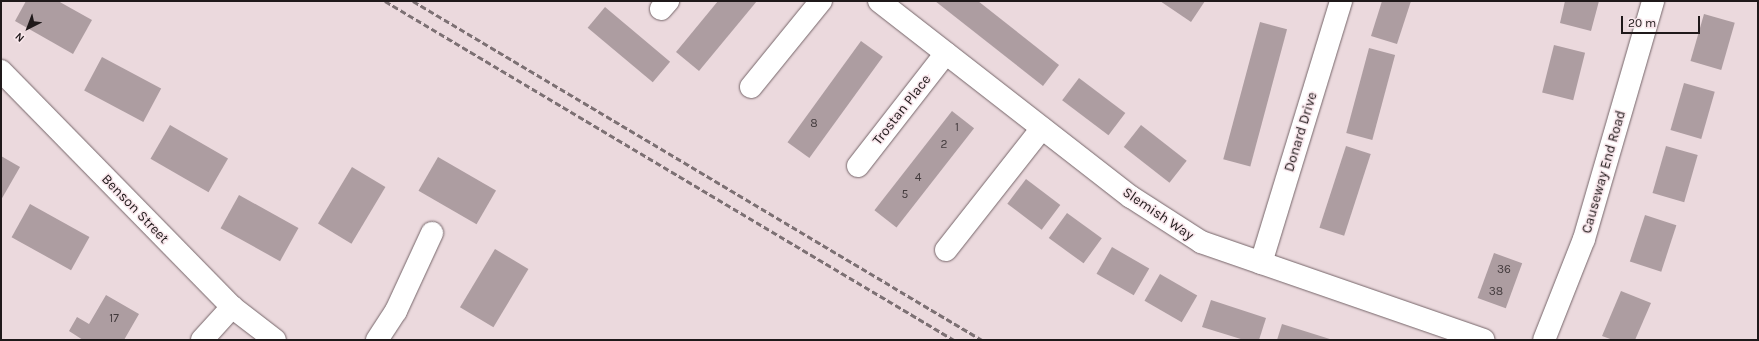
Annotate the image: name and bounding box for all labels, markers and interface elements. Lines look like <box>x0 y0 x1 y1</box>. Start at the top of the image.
north arrow <box>8 8 48 48</box>
scale bar <box>1623 8 1702 34</box>
text: 20 m <box>1628 16 1656 30</box>
text: N <box>12 30 27 45</box>
street label: Trostan Place <box>869 72 935 148</box>
street label: Donard Drive <box>1281 90 1321 174</box>
street label: Causeway End Road <box>1578 109 1630 235</box>
house number: 8 <box>810 117 818 131</box>
house number: 1 <box>955 121 959 135</box>
house number: 2 <box>941 138 947 152</box>
street label: Benson Street <box>98 171 172 247</box>
house number: 4 <box>915 171 921 185</box>
street label: Slemish Way <box>1119 184 1197 244</box>
house number: 5 <box>902 188 908 202</box>
house number: 36 <box>1497 263 1511 277</box>
house number: 38 <box>1489 285 1503 299</box>
house number: 17 <box>109 312 119 326</box>

